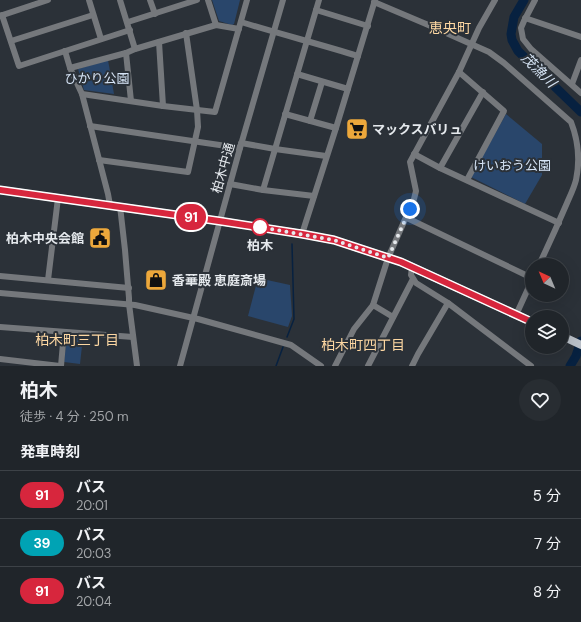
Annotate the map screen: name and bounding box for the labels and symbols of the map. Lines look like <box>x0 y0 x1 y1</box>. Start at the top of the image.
district label: 恵央町 <box>429 19 471 37</box>
water label: 茂漁川 <box>518 49 562 93</box>
park label: ひかり公園 <box>64 70 130 87</box>
supermarket icon: マックスバリュ <box>344 116 370 142</box>
place label: マックスバリュ <box>372 121 463 138</box>
street label: 柏木中通 <box>208 141 238 195</box>
park label: けいおう公園 <box>473 157 551 174</box>
your location <box>400 199 420 219</box>
line badge: 91 <box>173 204 209 230</box>
marker: 柏木 <box>251 218 269 236</box>
public building icon: 柏木中央会館 <box>87 225 113 251</box>
place label: 柏木中央会館 <box>6 230 84 247</box>
place label: 柏木 <box>247 237 274 254</box>
north arrow <box>525 258 569 302</box>
shop icon: 香華殿 恵庭斎場 <box>143 267 169 293</box>
place label: 香華殿 恵庭斎場 <box>172 272 266 289</box>
district label: 柏木町三丁目 <box>35 331 119 349</box>
district label: 柏木町四丁目 <box>321 336 405 354</box>

